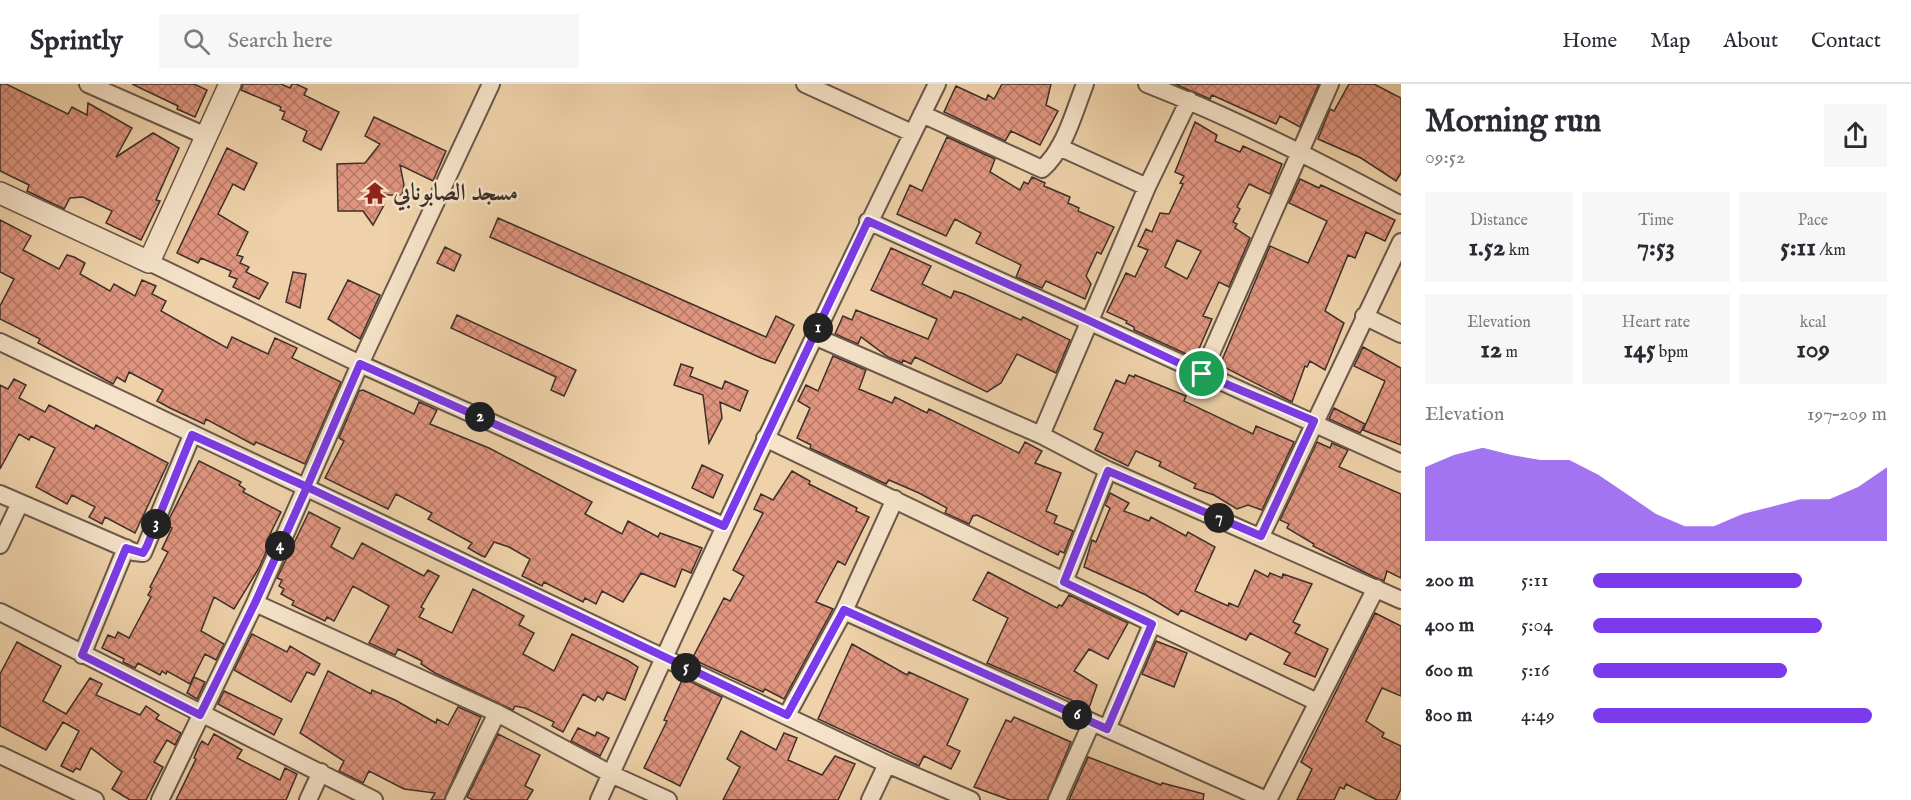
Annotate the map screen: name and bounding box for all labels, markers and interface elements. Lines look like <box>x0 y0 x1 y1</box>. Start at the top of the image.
search box <box>159 14 579 68</box>
text: Sprintly <box>30 24 123 59</box>
icon: search <box>180 25 213 58</box>
text: Search here <box>228 27 333 55</box>
text: Home <box>1562 28 1617 55</box>
text: Map <box>1650 28 1690 55</box>
text: About <box>1723 28 1778 55</box>
text: Contact <box>1811 28 1881 55</box>
text: Morning run <box>1425 101 1601 143</box>
button: share <box>1824 104 1887 167</box>
text: 09:52 <box>1425 145 1465 170</box>
place label: مسجد الصابونابي <box>392 178 518 211</box>
temple icon: مسجد الصابونابي <box>362 180 388 206</box>
text: Distance <box>1470 211 1528 231</box>
text: Time <box>1638 211 1674 231</box>
text: Pace <box>1798 211 1828 231</box>
text: 1.52 <box>1468 231 1505 264</box>
text: 7:53 <box>1637 231 1675 264</box>
text: 5:11 <box>1780 231 1816 264</box>
text: km <box>1505 241 1530 261</box>
text: /km <box>1816 241 1846 261</box>
pin: 1 <box>803 313 833 343</box>
text: Elevation <box>1467 313 1531 333</box>
text: Heart rate <box>1622 313 1690 333</box>
text: kcal <box>1800 313 1826 333</box>
text: 1 <box>815 318 821 338</box>
text: 12 <box>1480 333 1502 366</box>
text: 145 <box>1624 333 1655 366</box>
text: 109 <box>1796 333 1830 366</box>
text: m <box>1502 343 1518 363</box>
text: bpm <box>1655 343 1688 363</box>
pin <box>1176 348 1227 399</box>
icon: arrive <box>1185 357 1218 390</box>
pin: 2 <box>465 402 495 432</box>
text: Elevation <box>1425 402 1504 427</box>
text: 197–209 m <box>1807 402 1887 427</box>
text: 2 <box>476 407 484 427</box>
pin: 7 <box>1204 503 1234 533</box>
text: 7 <box>1215 508 1223 528</box>
pin: 3 <box>141 509 171 539</box>
text: 3 <box>153 514 159 534</box>
pin: 4 <box>265 531 295 561</box>
text: 4 <box>276 536 284 556</box>
text: 200 m <box>1425 568 1474 593</box>
text: 5:11 <box>1521 568 1548 593</box>
text: 400 m <box>1425 613 1474 638</box>
text: 5:04 <box>1521 613 1553 638</box>
pin: 5 <box>671 653 701 683</box>
text: 5 <box>683 658 689 678</box>
text: 600 m <box>1425 658 1473 683</box>
text: 5:16 <box>1521 658 1549 683</box>
pin: 6 <box>1062 700 1092 730</box>
text: 800 m <box>1425 703 1472 728</box>
text: 4:49 <box>1521 703 1555 728</box>
text: 6 <box>1074 705 1080 725</box>

